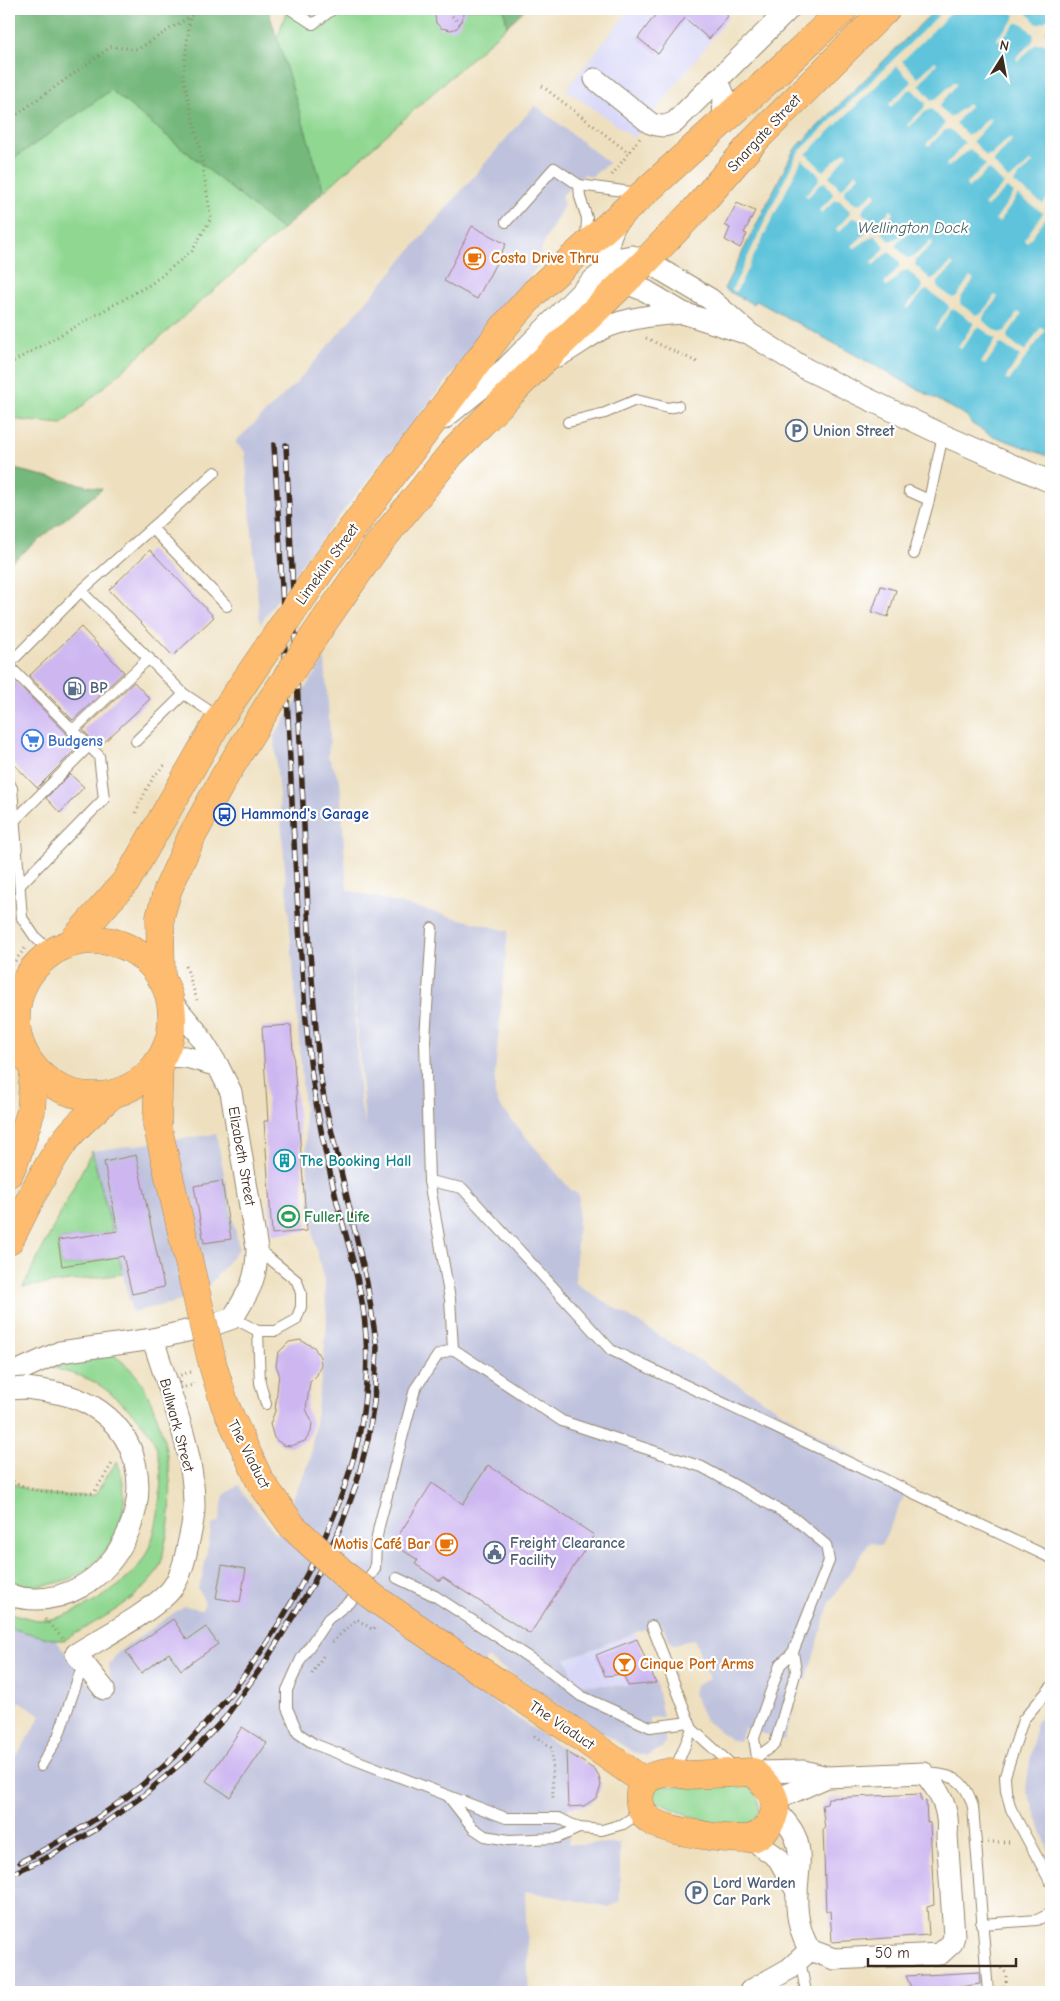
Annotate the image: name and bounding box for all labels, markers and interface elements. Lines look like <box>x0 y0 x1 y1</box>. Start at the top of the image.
north arrow <box>978 32 1028 82</box>
text: N <box>998 37 1010 55</box>
street label: Snargate Street <box>724 90 805 176</box>
water label: Wellington Dock <box>858 219 969 237</box>
cafe icon: Costa Drive Thru <box>463 246 487 270</box>
place label: Costa Drive Thru <box>491 249 599 267</box>
parking icon: Union Street <box>785 419 809 443</box>
place label: Union Street <box>813 422 896 440</box>
street label: Limekiln Street <box>292 519 363 608</box>
fuel station icon: BP <box>62 676 86 700</box>
place label: BP <box>90 679 108 697</box>
supermarket icon: Budgens <box>20 729 44 753</box>
place label: Budgens <box>48 732 103 750</box>
bus stop icon: Hammond's Garage <box>213 802 237 826</box>
place label: Hammond's Garage <box>241 805 369 823</box>
street label: Elizabeth Street <box>224 1105 260 1208</box>
building icon: The Booking Hall <box>272 1149 296 1173</box>
place label: The Booking Hall <box>300 1152 411 1170</box>
sports icon: Fuller Life <box>276 1205 300 1229</box>
place label: Fuller Life <box>304 1208 370 1226</box>
street label: Bullwark Street <box>156 1376 198 1474</box>
street label: The Viaduct <box>224 1417 274 1492</box>
cafe icon: Motis Café Bar <box>434 1532 458 1556</box>
place label: Freight Clearance Facility <box>510 1534 625 1569</box>
place label: Motis Café Bar <box>333 1535 430 1553</box>
public building icon: Freight Clearance Facility <box>482 1540 506 1564</box>
bar icon: Cinque Port Arms <box>612 1652 636 1676</box>
place label: Cinque Port Arms <box>640 1655 754 1673</box>
street label: The Viaduct <box>526 1697 599 1754</box>
place label: Lord Warden Car Park <box>713 1874 796 1909</box>
parking icon: Lord Warden Car Park <box>685 1880 709 1904</box>
scale bar <box>868 1936 1015 1968</box>
text: 50 m <box>875 1944 910 1962</box>

